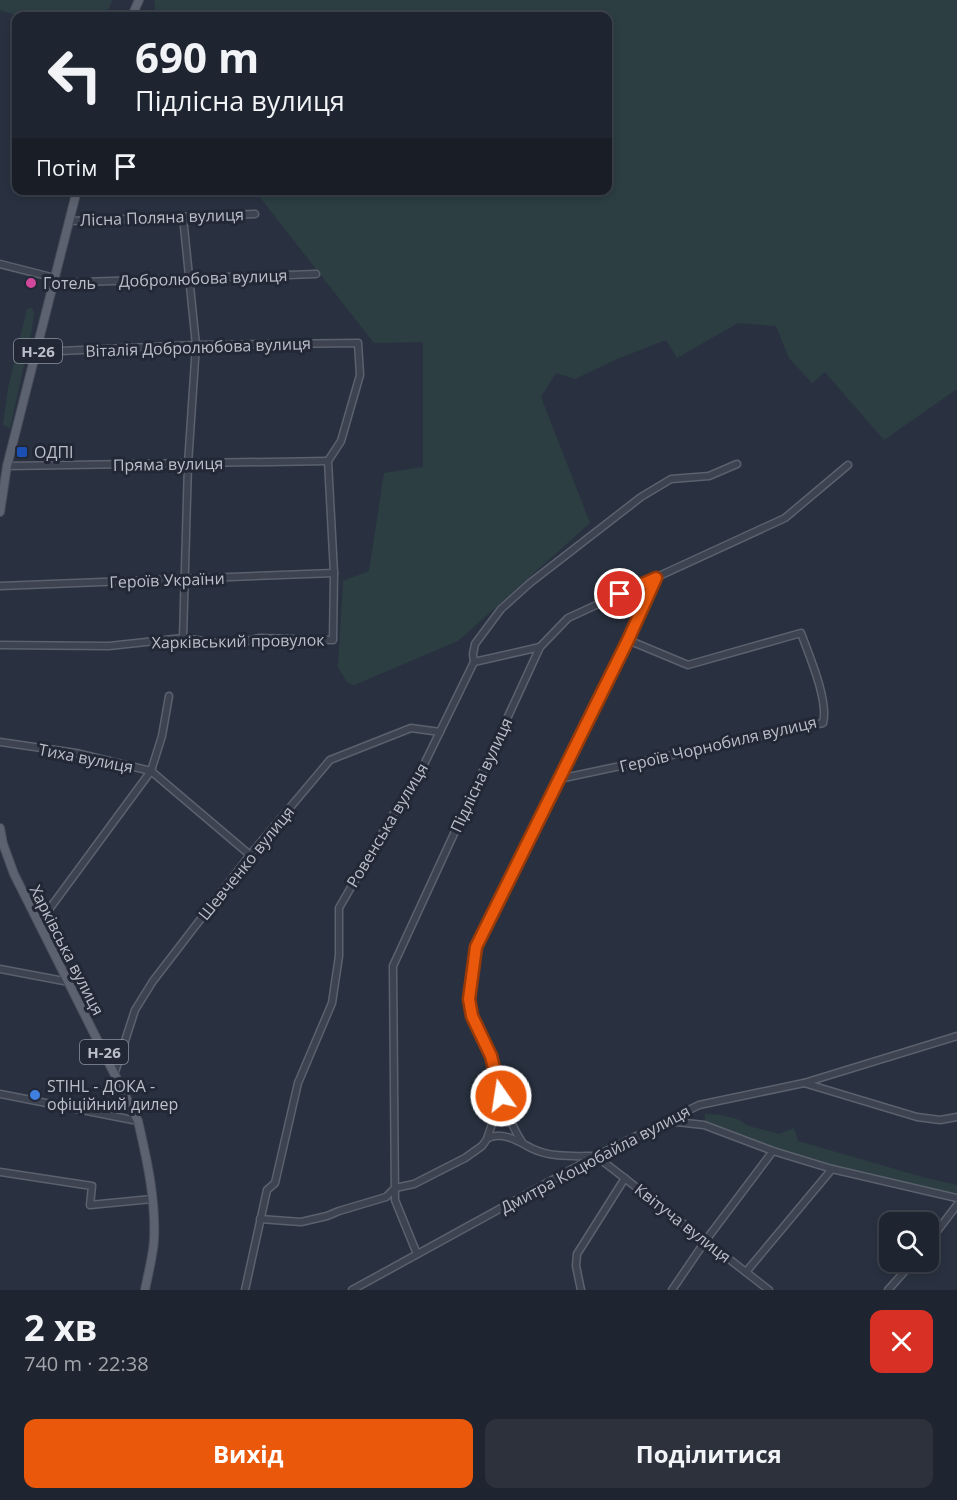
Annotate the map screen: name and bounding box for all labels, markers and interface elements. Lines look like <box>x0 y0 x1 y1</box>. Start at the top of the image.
text: 690 m <box>135 28 259 85</box>
icon: left <box>36 36 114 114</box>
text: Підлісна вулиця <box>135 82 345 119</box>
icon: arrive <box>109 150 142 183</box>
text: Потім <box>36 152 97 182</box>
street label: Лісна Поляна вулиця <box>80 203 244 231</box>
street label: Добролюбова вулиця <box>118 264 288 292</box>
place label: Готель <box>43 272 96 294</box>
marker: Готель <box>24 276 38 290</box>
street label: Віталія Добролюбова вулиця <box>85 332 311 362</box>
road number: Н-26 <box>14 339 62 363</box>
place label: ОДПІ <box>34 441 74 463</box>
marker: ОДПІ <box>15 445 29 459</box>
street label: Пряма вулиця <box>113 452 223 476</box>
street label: Героїв України <box>109 567 225 593</box>
pin <box>594 568 645 619</box>
icon: arrive <box>603 577 636 610</box>
street label: Харківський провулок <box>151 628 325 654</box>
street label: Героїв Чорнобиля вулиця <box>617 711 819 777</box>
street label: Підлісна вулиця <box>445 714 517 836</box>
street label: Тиха вулиця <box>37 738 135 778</box>
street label: Ровенська вулиця <box>341 759 433 891</box>
street label: Шевченко вулиця <box>193 801 299 925</box>
street label: Харківська вулиця <box>25 881 109 1019</box>
road number: Н-26 <box>80 1040 128 1064</box>
position arrow <box>469 1064 533 1128</box>
place label: STIHL - ДОКА - офіційний дилер <box>47 1075 178 1115</box>
marker: STIHL - ДОКА - офіційний дилер <box>28 1088 42 1102</box>
street label: Дмитра Коцюбайла вулиця <box>496 1100 694 1218</box>
street label: Квітуча вулиця <box>630 1178 736 1268</box>
map controls <box>879 1212 939 1272</box>
button: search <box>879 1212 939 1272</box>
text: 2 хв <box>24 1303 97 1352</box>
button: close <box>870 1310 933 1373</box>
text: 740 m · 22:38 <box>24 1350 149 1377</box>
button: Вихід <box>24 1419 473 1488</box>
button: Поділитися <box>485 1419 933 1488</box>

